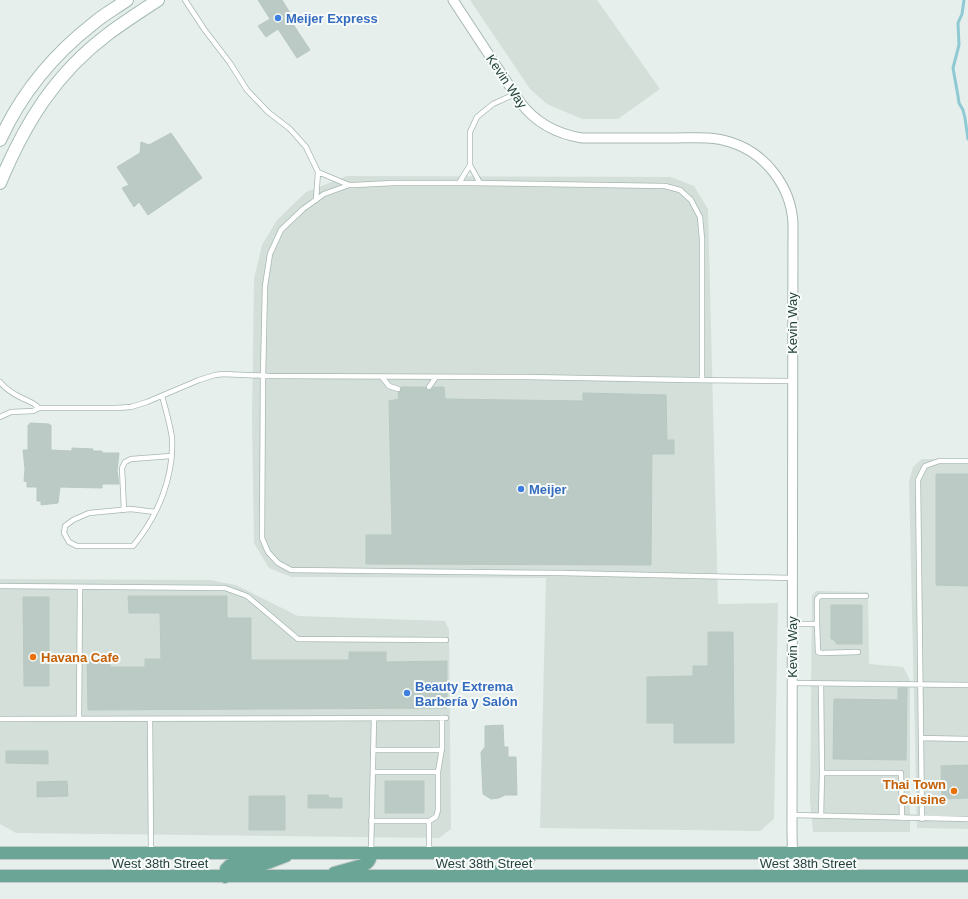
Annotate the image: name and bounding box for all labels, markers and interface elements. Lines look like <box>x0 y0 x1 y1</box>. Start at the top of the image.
place label: Meijer Express <box>286 11 378 26</box>
marker: Meijer Express <box>273 13 283 23</box>
street label: Kevin Way <box>483 52 530 111</box>
street label: Kevin Way <box>785 292 800 354</box>
place label: Meijer <box>529 482 567 497</box>
marker: Meijer <box>516 484 526 494</box>
street label: Kevin Way <box>785 616 800 678</box>
place label: Havana Cafe <box>41 650 119 665</box>
marker: Havana Cafe <box>28 652 38 662</box>
place label: Beauty Extrema Barbería y Salón <box>415 679 518 709</box>
marker: Beauty Extrema Barbería y Salón <box>402 688 412 698</box>
place label: Thai Town Cuisine <box>883 777 946 807</box>
marker: Thai Town Cuisine <box>949 786 959 796</box>
street label: West 38th Street <box>112 856 209 871</box>
street label: West 38th Street <box>436 856 533 871</box>
street label: West 38th Street <box>760 856 857 871</box>

